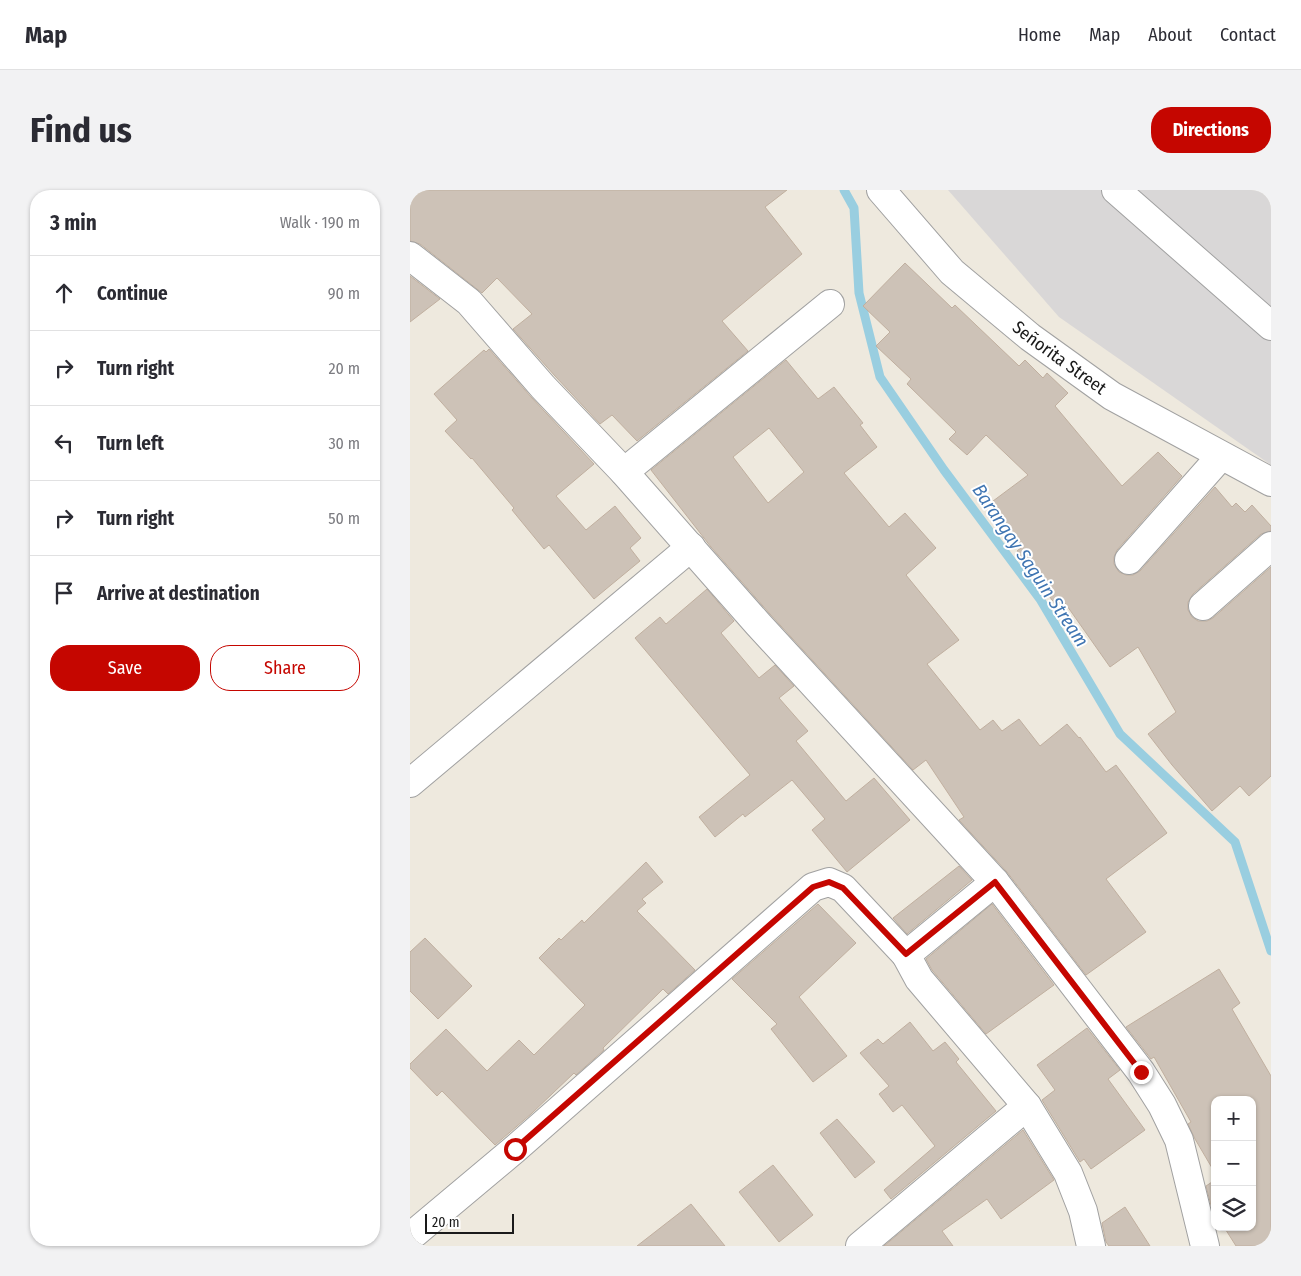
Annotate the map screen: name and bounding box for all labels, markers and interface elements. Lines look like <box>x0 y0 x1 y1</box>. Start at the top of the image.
text: Map <box>25 21 67 49</box>
text: Home <box>1018 24 1061 46</box>
text: Map <box>1089 24 1120 46</box>
text: About <box>1148 24 1192 46</box>
text: Contact <box>1220 24 1276 46</box>
button: Directions <box>1151 107 1271 153</box>
text: Find us <box>30 109 132 151</box>
text: 3 min <box>50 210 97 236</box>
text: Walk · 190 m <box>280 213 360 232</box>
icon: ahead <box>50 279 78 307</box>
text: Continue <box>97 282 168 305</box>
text: 90 m <box>328 284 360 303</box>
street label: Señorita Street <box>1008 316 1111 399</box>
icon: right <box>50 354 78 382</box>
text: Turn right <box>97 357 174 380</box>
text: 20 m <box>329 359 360 378</box>
icon: left <box>50 429 78 457</box>
text: Turn left <box>97 432 164 455</box>
text: 30 m <box>328 434 360 453</box>
water label: Barangay Saguin Stream <box>968 479 1094 651</box>
icon: right <box>50 504 78 532</box>
text: Turn right <box>97 507 174 530</box>
text: 50 m <box>328 509 360 528</box>
icon: arrive <box>50 579 78 607</box>
text: Arrive at destination <box>97 582 260 605</box>
button: Save <box>50 645 200 691</box>
button: Share <box>210 645 360 691</box>
route end <box>1130 1061 1153 1084</box>
map controls <box>1211 1096 1256 1231</box>
button: + <box>1211 1096 1256 1141</box>
route start <box>504 1138 527 1161</box>
button: − <box>1211 1141 1256 1186</box>
button: layers <box>1211 1186 1256 1231</box>
scale bar <box>425 1211 514 1234</box>
text: 20 m <box>432 1214 460 1231</box>

